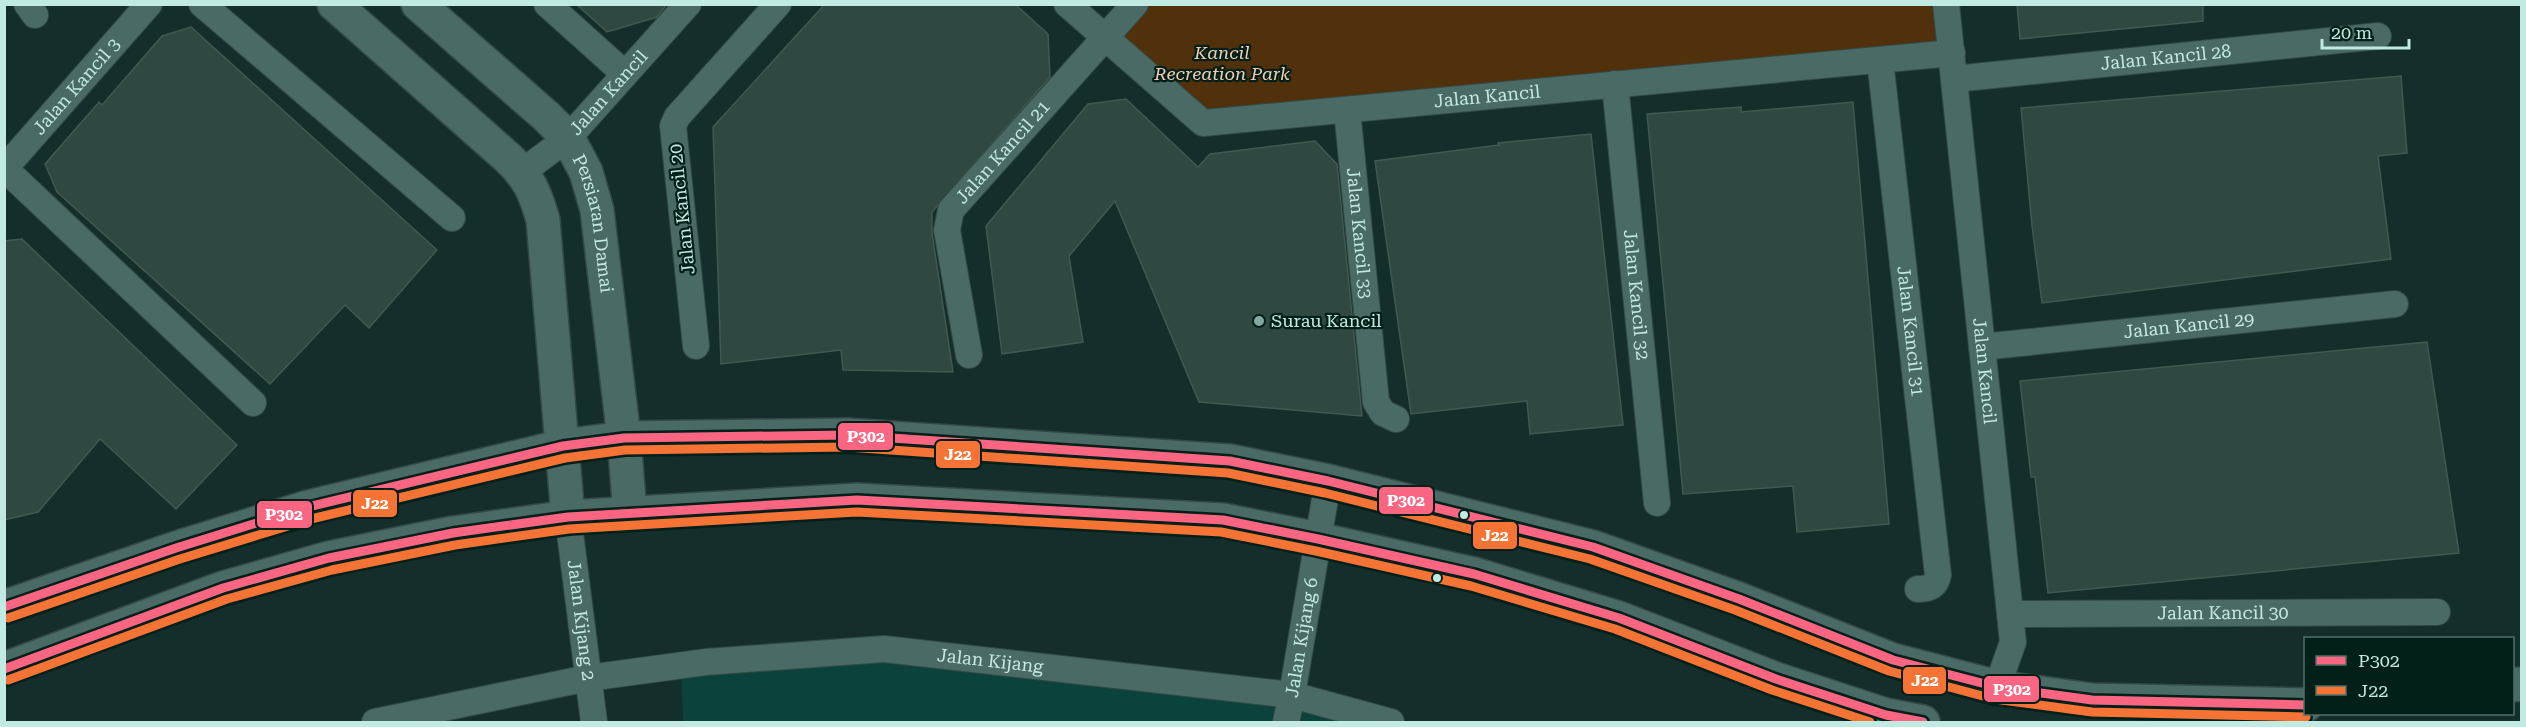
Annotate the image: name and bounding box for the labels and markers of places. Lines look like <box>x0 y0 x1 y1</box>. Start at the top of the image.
place label: Surau Kancil <box>1271 310 1382 331</box>
marker: Surau Kancil <box>1252 314 1266 328</box>
unlabelled marker <box>1458 509 1470 521</box>
unlabelled marker <box>1431 572 1443 584</box>

